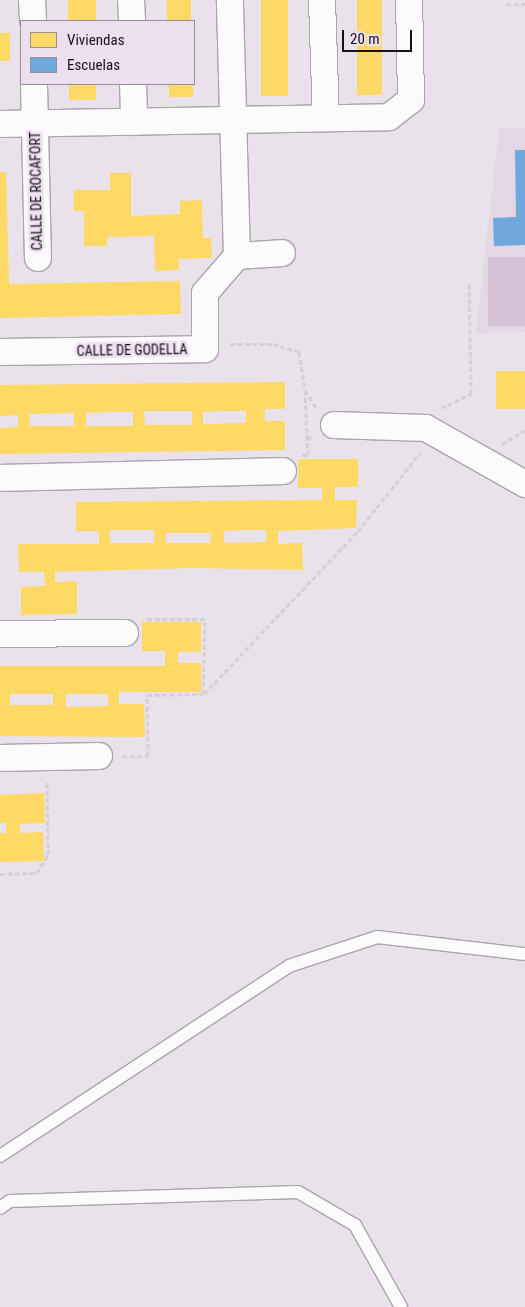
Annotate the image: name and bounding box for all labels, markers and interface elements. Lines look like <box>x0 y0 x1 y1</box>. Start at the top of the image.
legend <box>20 20 195 85</box>
scale bar <box>345 20 415 52</box>
text: 20 m <box>350 30 380 48</box>
text: Viviendas <box>67 31 124 49</box>
text: Escuelas <box>67 56 120 74</box>
street label: CALLE DE ROCAFORT <box>27 131 45 251</box>
street label: CALLE DE GODELLA <box>76 341 188 359</box>

